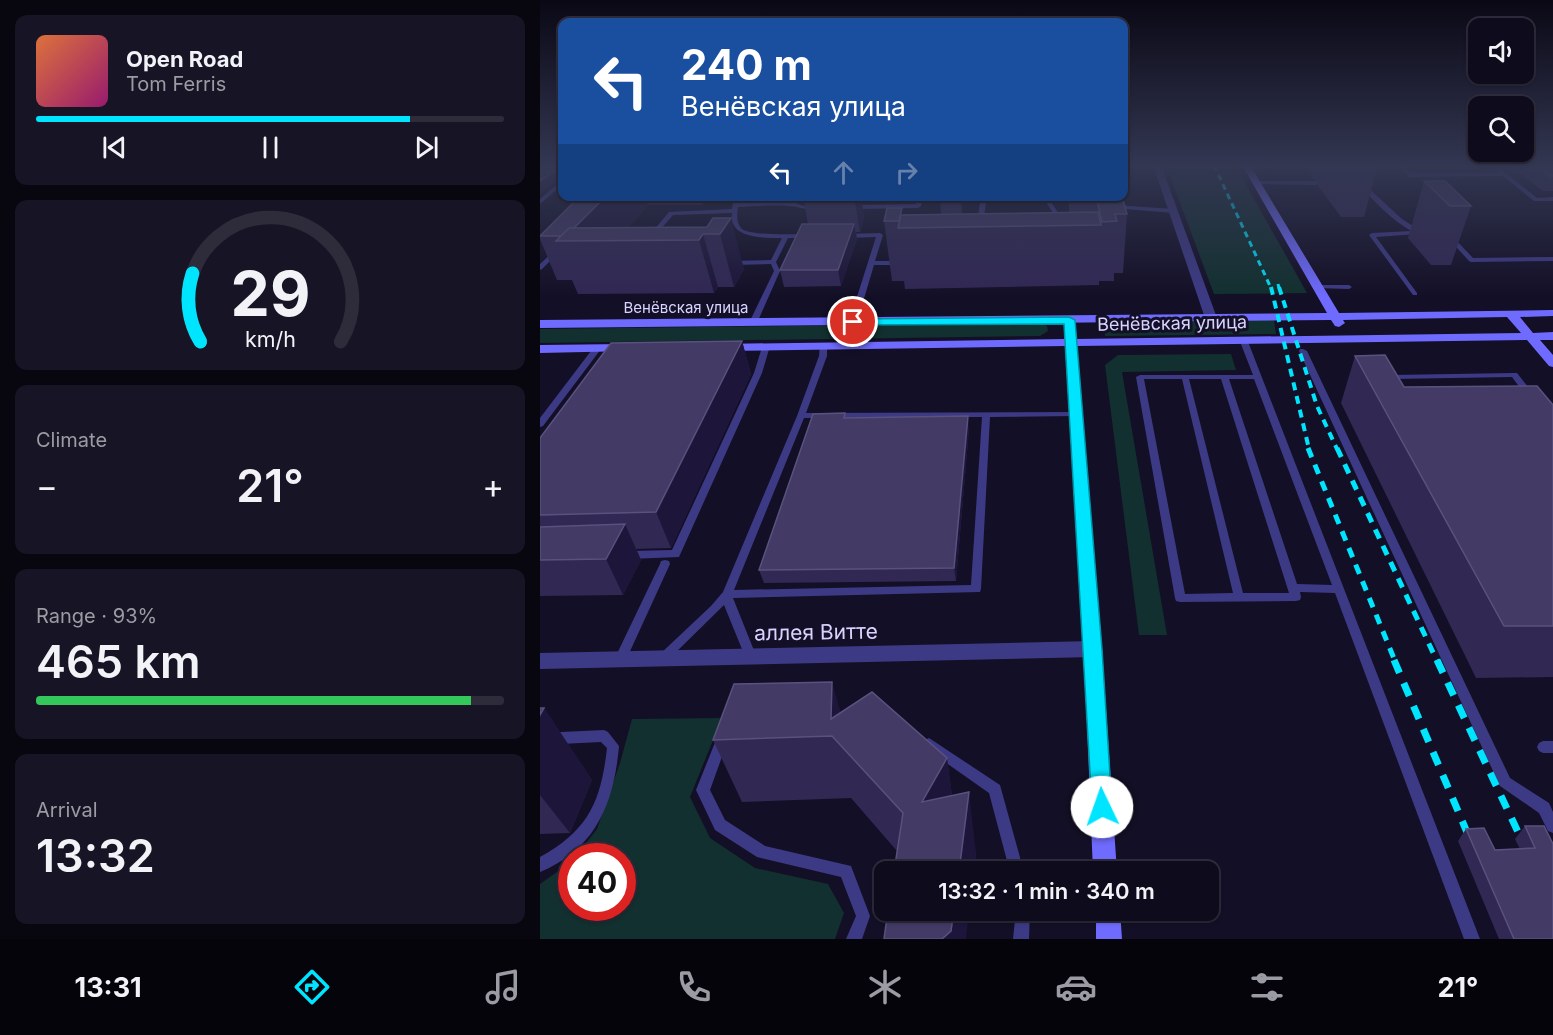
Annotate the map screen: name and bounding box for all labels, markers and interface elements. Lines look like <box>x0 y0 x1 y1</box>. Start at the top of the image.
map controls <box>1468 18 1534 162</box>
button: sound <box>1468 18 1534 84</box>
text: 240 m <box>681 39 812 90</box>
icon: left <box>582 42 660 120</box>
text: Open Road <box>126 46 243 72</box>
text: Tom Ferris <box>126 72 226 96</box>
text: Венёвская улица <box>681 90 906 123</box>
button: search <box>1468 96 1534 162</box>
icon: previous <box>98 131 131 164</box>
icon: pause <box>254 131 287 164</box>
icon: next <box>410 131 443 164</box>
icon: left <box>764 156 797 189</box>
icon: ahead <box>827 156 860 189</box>
icon: right <box>890 156 923 189</box>
text: 29 <box>230 256 310 331</box>
pin <box>827 296 878 347</box>
street label: Венёвская улица <box>624 298 748 317</box>
icon: arrive <box>836 305 869 338</box>
street label: Венёвская улица <box>1097 311 1247 335</box>
text: km/h <box>245 326 295 352</box>
text: Climate <box>36 428 107 452</box>
text: 21° <box>236 458 304 513</box>
text: − <box>36 466 58 506</box>
text: + <box>482 466 504 506</box>
text: Range · 93% <box>36 604 157 628</box>
street label: аллея Витте <box>754 618 878 646</box>
text: 465 km <box>36 634 201 689</box>
position arrow <box>1070 775 1134 839</box>
text: Arrival <box>36 798 98 822</box>
text: 13:32 <box>36 828 155 883</box>
speed limit sign: 40 <box>558 843 636 921</box>
text: 13:32 · 1 min · 340 m <box>938 878 1155 904</box>
icon: directions <box>291 966 333 1008</box>
icon: music <box>482 966 524 1008</box>
icon: phone <box>673 966 715 1008</box>
icon: climate <box>864 966 906 1008</box>
icon: car <box>1055 966 1097 1008</box>
icon: filters <box>1246 966 1288 1008</box>
text: 13:31 <box>75 971 142 1004</box>
text: 21° <box>1437 971 1478 1004</box>

